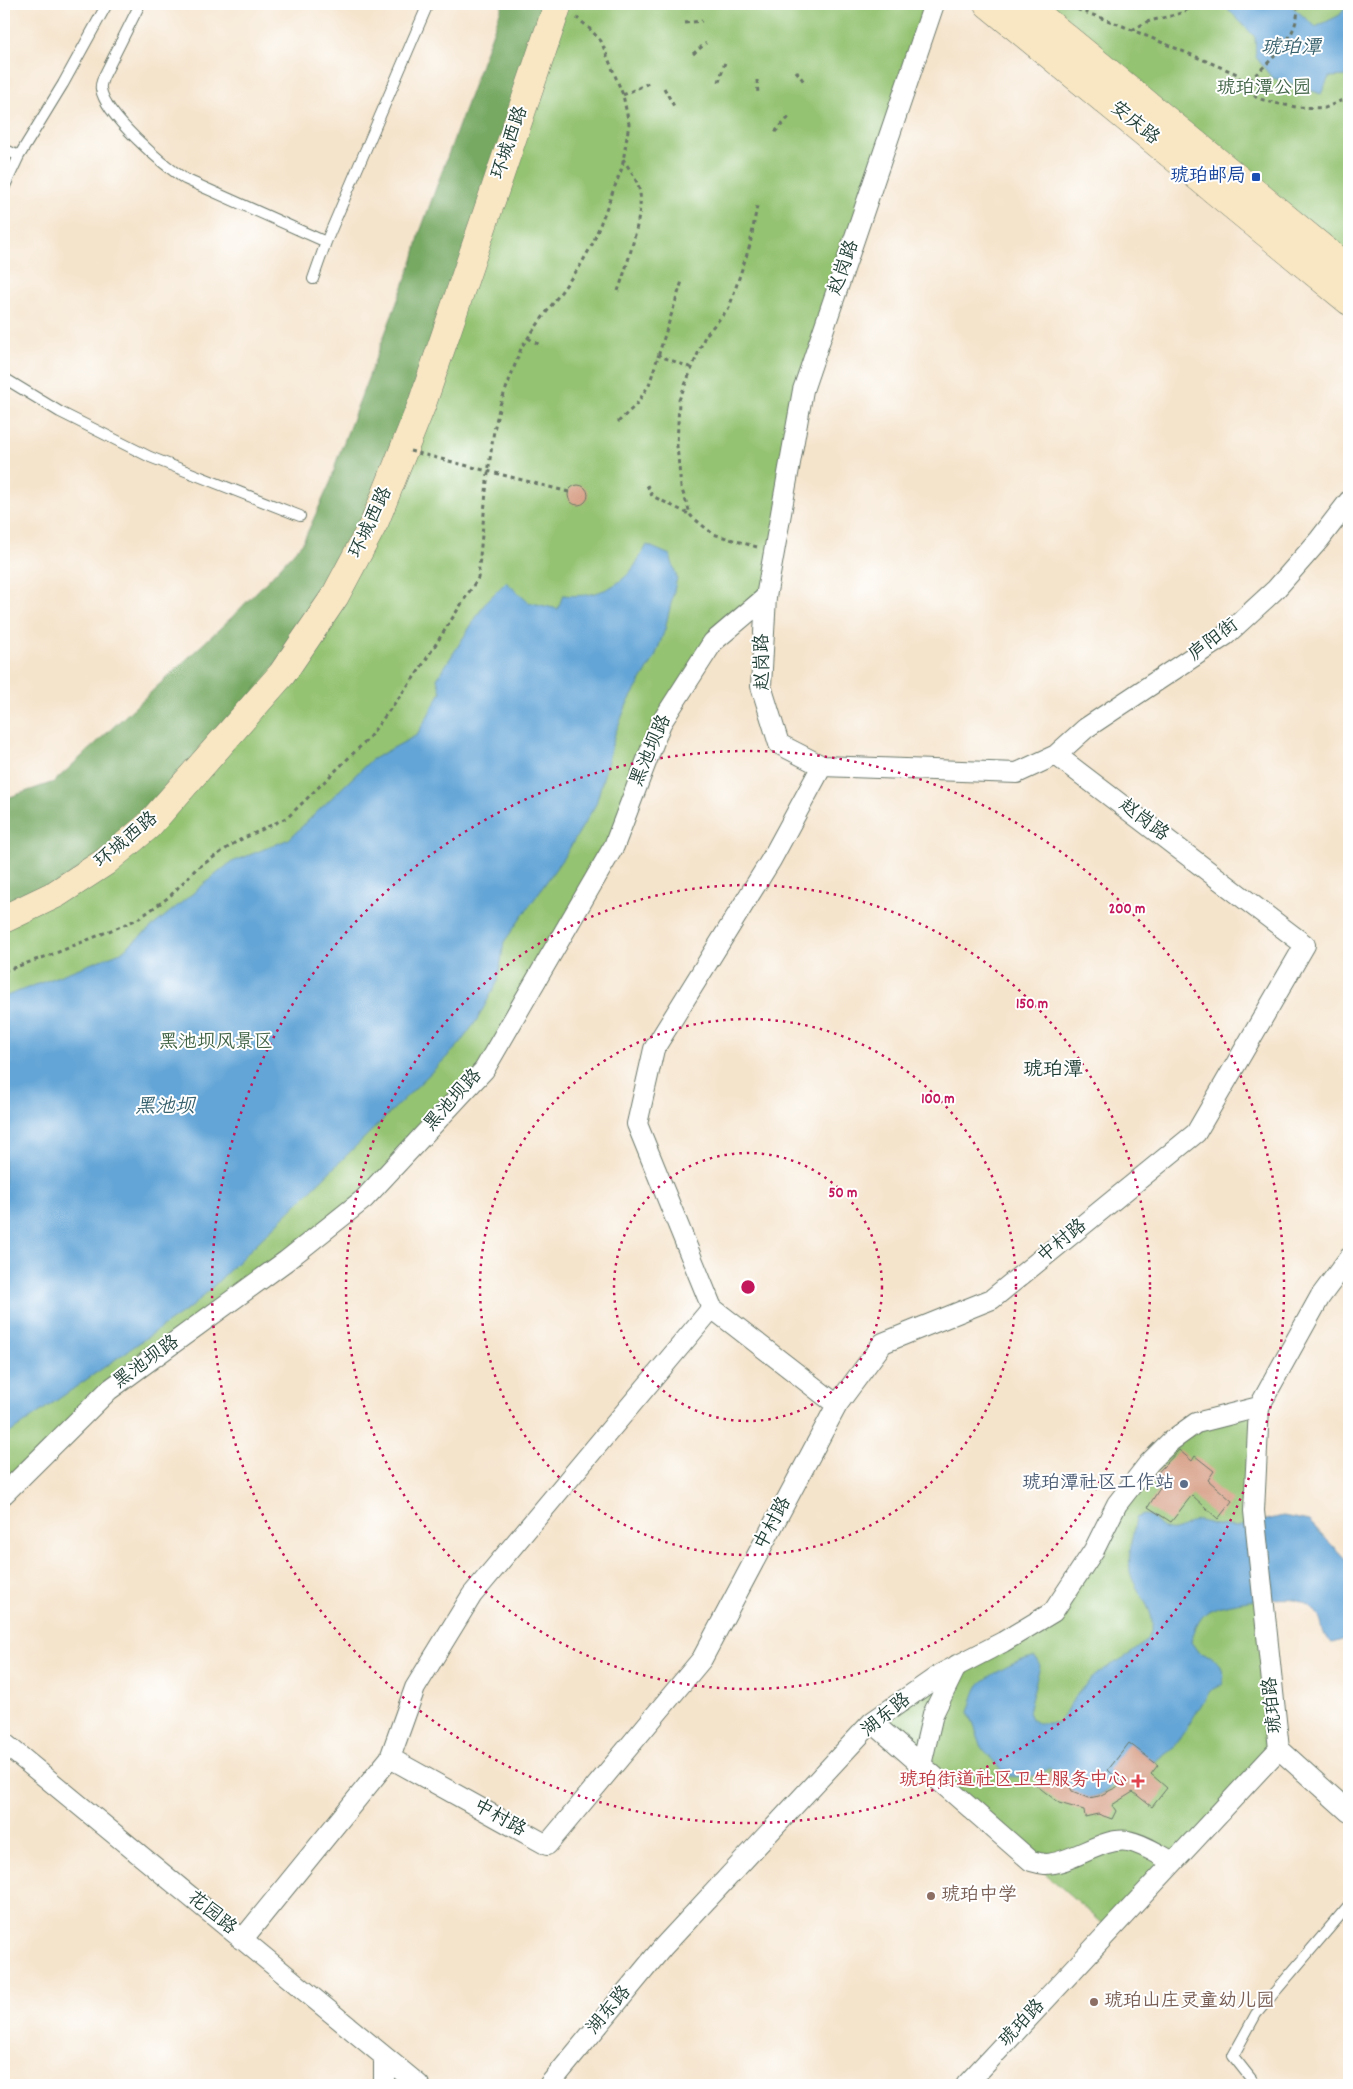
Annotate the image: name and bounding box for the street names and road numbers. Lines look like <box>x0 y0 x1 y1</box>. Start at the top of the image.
street label: 安庆路 <box>1103 96 1165 152</box>
street label: 环城西路 <box>486 103 536 183</box>
street label: 赵岗路 <box>823 237 867 299</box>
street label: 环城西路 <box>344 483 400 563</box>
street label: 庐阳街 <box>1183 613 1245 669</box>
street label: 赵岗路 <box>750 633 778 691</box>
street label: 黑池坝路 <box>625 711 679 791</box>
street label: 赵岗路 <box>1112 793 1174 849</box>
street label: 环城西路 <box>89 806 165 876</box>
street label: 黑池坝路 <box>419 1064 489 1138</box>
street label: 中村路 <box>1032 1214 1094 1270</box>
street label: 黑池坝路 <box>108 1330 186 1396</box>
street label: 中村路 <box>749 1492 799 1556</box>
street label: 琥珀路 <box>1258 1675 1290 1735</box>
street label: 湖东路 <box>856 1688 918 1744</box>
street label: 中村路 <box>468 1793 530 1845</box>
street label: 花园路 <box>180 1886 242 1942</box>
street label: 湖东路 <box>581 1980 639 2042</box>
street label: 琥珀路 <box>994 1994 1052 2054</box>

